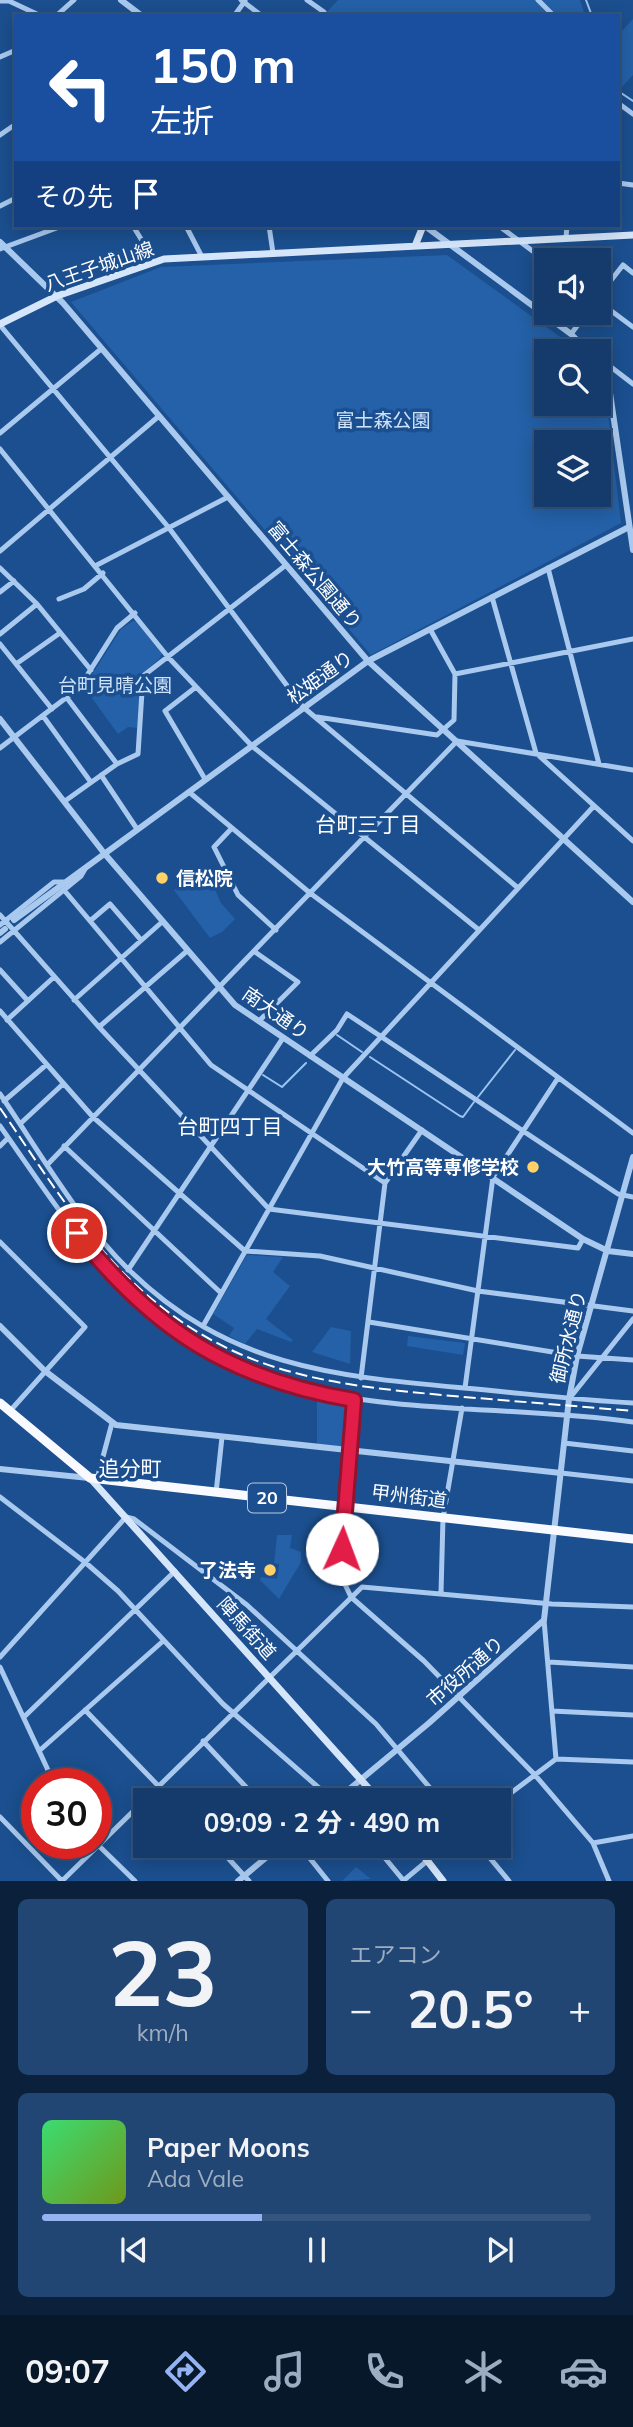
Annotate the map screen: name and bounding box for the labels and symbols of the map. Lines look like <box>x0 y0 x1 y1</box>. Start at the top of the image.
street label: 八王子城山線 <box>41 236 157 296</box>
park label: 富士森公園 <box>335 408 431 432</box>
street label: 富士森公園通り <box>263 516 367 634</box>
street label: 松姫通り <box>282 645 358 709</box>
park label: 台町見晴公園 <box>58 673 172 697</box>
district label: 台町三丁目 <box>316 811 421 837</box>
place label: 信松院 <box>176 866 233 890</box>
marker: 信松院 <box>154 870 170 886</box>
street label: 南大通り <box>238 981 314 1045</box>
district label: 台町四丁目 <box>178 1113 283 1139</box>
place label: 大竹高等専修学校 <box>367 1155 519 1179</box>
marker: 大竹高等専修学校 <box>525 1159 541 1175</box>
pin <box>47 1203 107 1263</box>
street label: 御所水通り <box>545 1288 591 1386</box>
district label: 追分町 <box>99 1455 162 1481</box>
street label: 甲州街道 <box>370 1479 448 1513</box>
road number: 20 <box>248 1484 286 1512</box>
position arrow <box>305 1512 379 1586</box>
place label: 了法寺 <box>199 1558 256 1582</box>
marker: 了法寺 <box>262 1562 278 1578</box>
street label: 陣馬街道 <box>213 1592 281 1664</box>
street label: 市役所通り <box>421 1631 509 1711</box>
speed limit sign: 30 <box>21 1768 112 1859</box>

